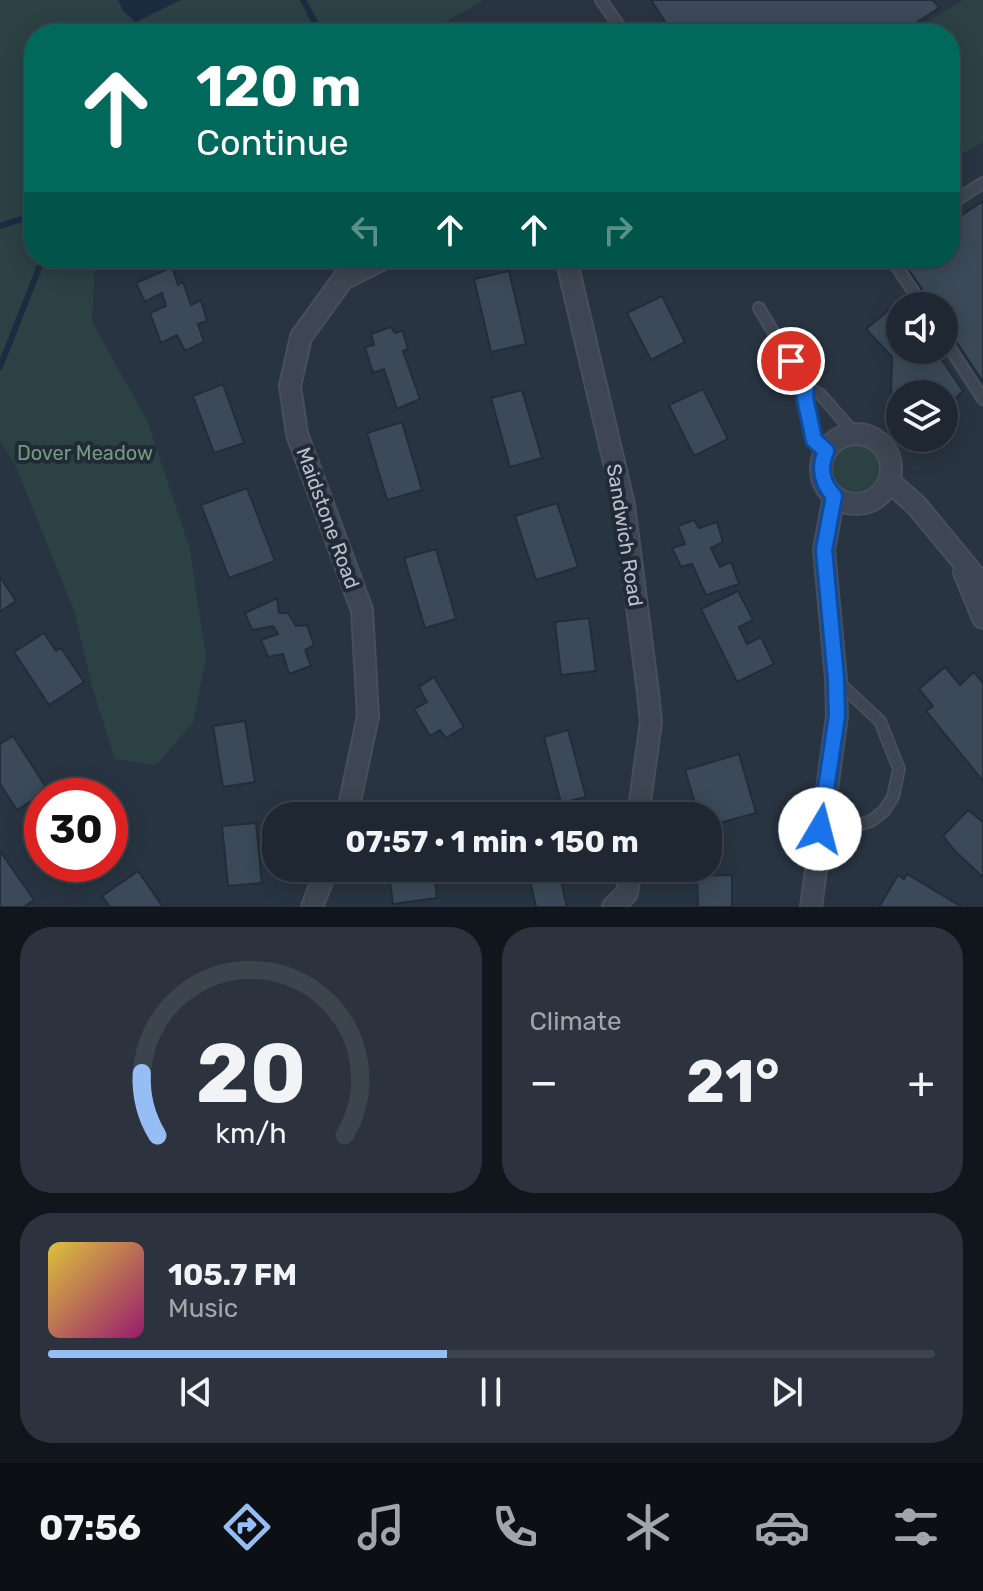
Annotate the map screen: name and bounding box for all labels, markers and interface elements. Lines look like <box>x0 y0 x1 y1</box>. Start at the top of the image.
text: 120 m <box>196 54 362 120</box>
icon: ahead <box>64 56 168 160</box>
text: Continue <box>196 121 349 164</box>
icon: left <box>344 208 388 252</box>
icon: ahead <box>428 208 472 252</box>
icon: ahead <box>512 208 556 252</box>
icon: right <box>596 208 640 252</box>
map controls <box>886 292 958 452</box>
button: sound <box>886 292 958 364</box>
pin <box>757 327 825 395</box>
icon: arrive <box>769 339 813 383</box>
button: layers <box>886 380 958 452</box>
park label: Dover Meadow <box>17 441 153 465</box>
street label: Maidstone Road <box>291 444 365 592</box>
street label: Sandwich Road <box>602 462 648 608</box>
speed limit sign: 30 <box>24 778 128 882</box>
position arrow <box>778 787 862 871</box>
text: 07:57 · 1 min · 150 m <box>345 824 639 860</box>
text: Climate <box>530 1006 622 1037</box>
text: 20 <box>195 1024 306 1123</box>
text: 21° <box>686 1046 780 1117</box>
text: − <box>530 1056 558 1108</box>
text: + <box>908 1056 935 1108</box>
text: km/h <box>215 1116 286 1150</box>
text: 105.7 FM <box>168 1257 297 1293</box>
text: Music <box>168 1293 238 1324</box>
icon: previous <box>174 1370 218 1414</box>
icon: pause <box>469 1370 513 1414</box>
icon: next <box>765 1370 809 1414</box>
icon: directions <box>219 1499 275 1555</box>
icon: music <box>353 1499 409 1555</box>
icon: phone <box>487 1499 543 1555</box>
icon: climate <box>620 1499 676 1555</box>
icon: car <box>754 1499 810 1555</box>
icon: filters <box>888 1499 944 1555</box>
text: 07:56 <box>39 1506 141 1549</box>

